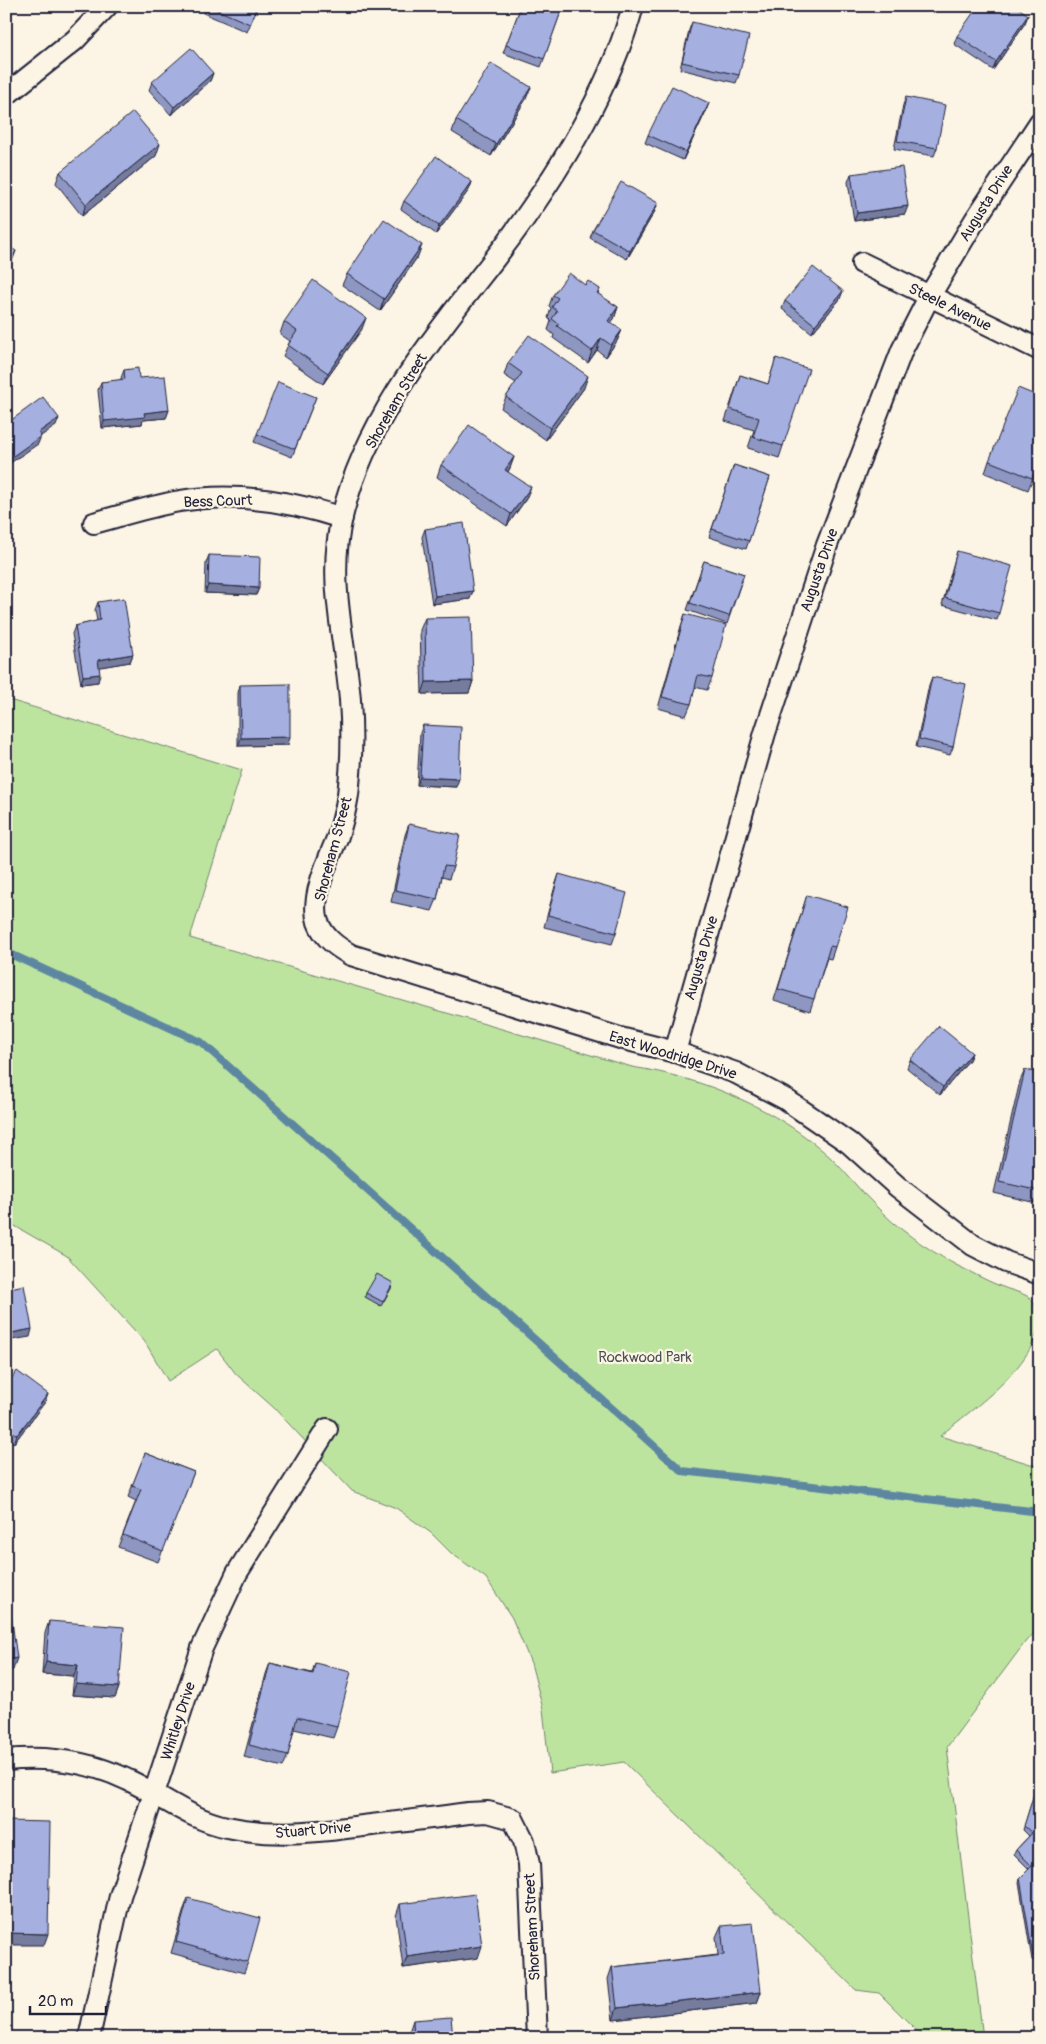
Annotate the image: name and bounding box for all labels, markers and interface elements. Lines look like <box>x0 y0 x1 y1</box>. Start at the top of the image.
street label: Augusta Drive <box>955 161 1018 245</box>
street label: Steele Avenue <box>905 279 995 336</box>
street label: Shoreham Street <box>361 349 432 453</box>
street label: Bess Court <box>183 491 254 512</box>
street label: Augusta Drive <box>796 525 843 614</box>
street label: Shoreham Street <box>310 794 357 904</box>
street label: Augusta Drive <box>680 913 723 1002</box>
street label: East Woodridge Drive <box>607 1027 740 1084</box>
park label: Rockwood Park <box>598 1348 693 1367</box>
street label: Whitley Drive <box>157 1679 200 1763</box>
street label: Stuart Drive <box>274 1818 352 1843</box>
street label: Shoreham Street <box>520 1872 545 1981</box>
scale bar <box>30 1984 106 2016</box>
text: 20 m <box>38 1992 73 2011</box>

